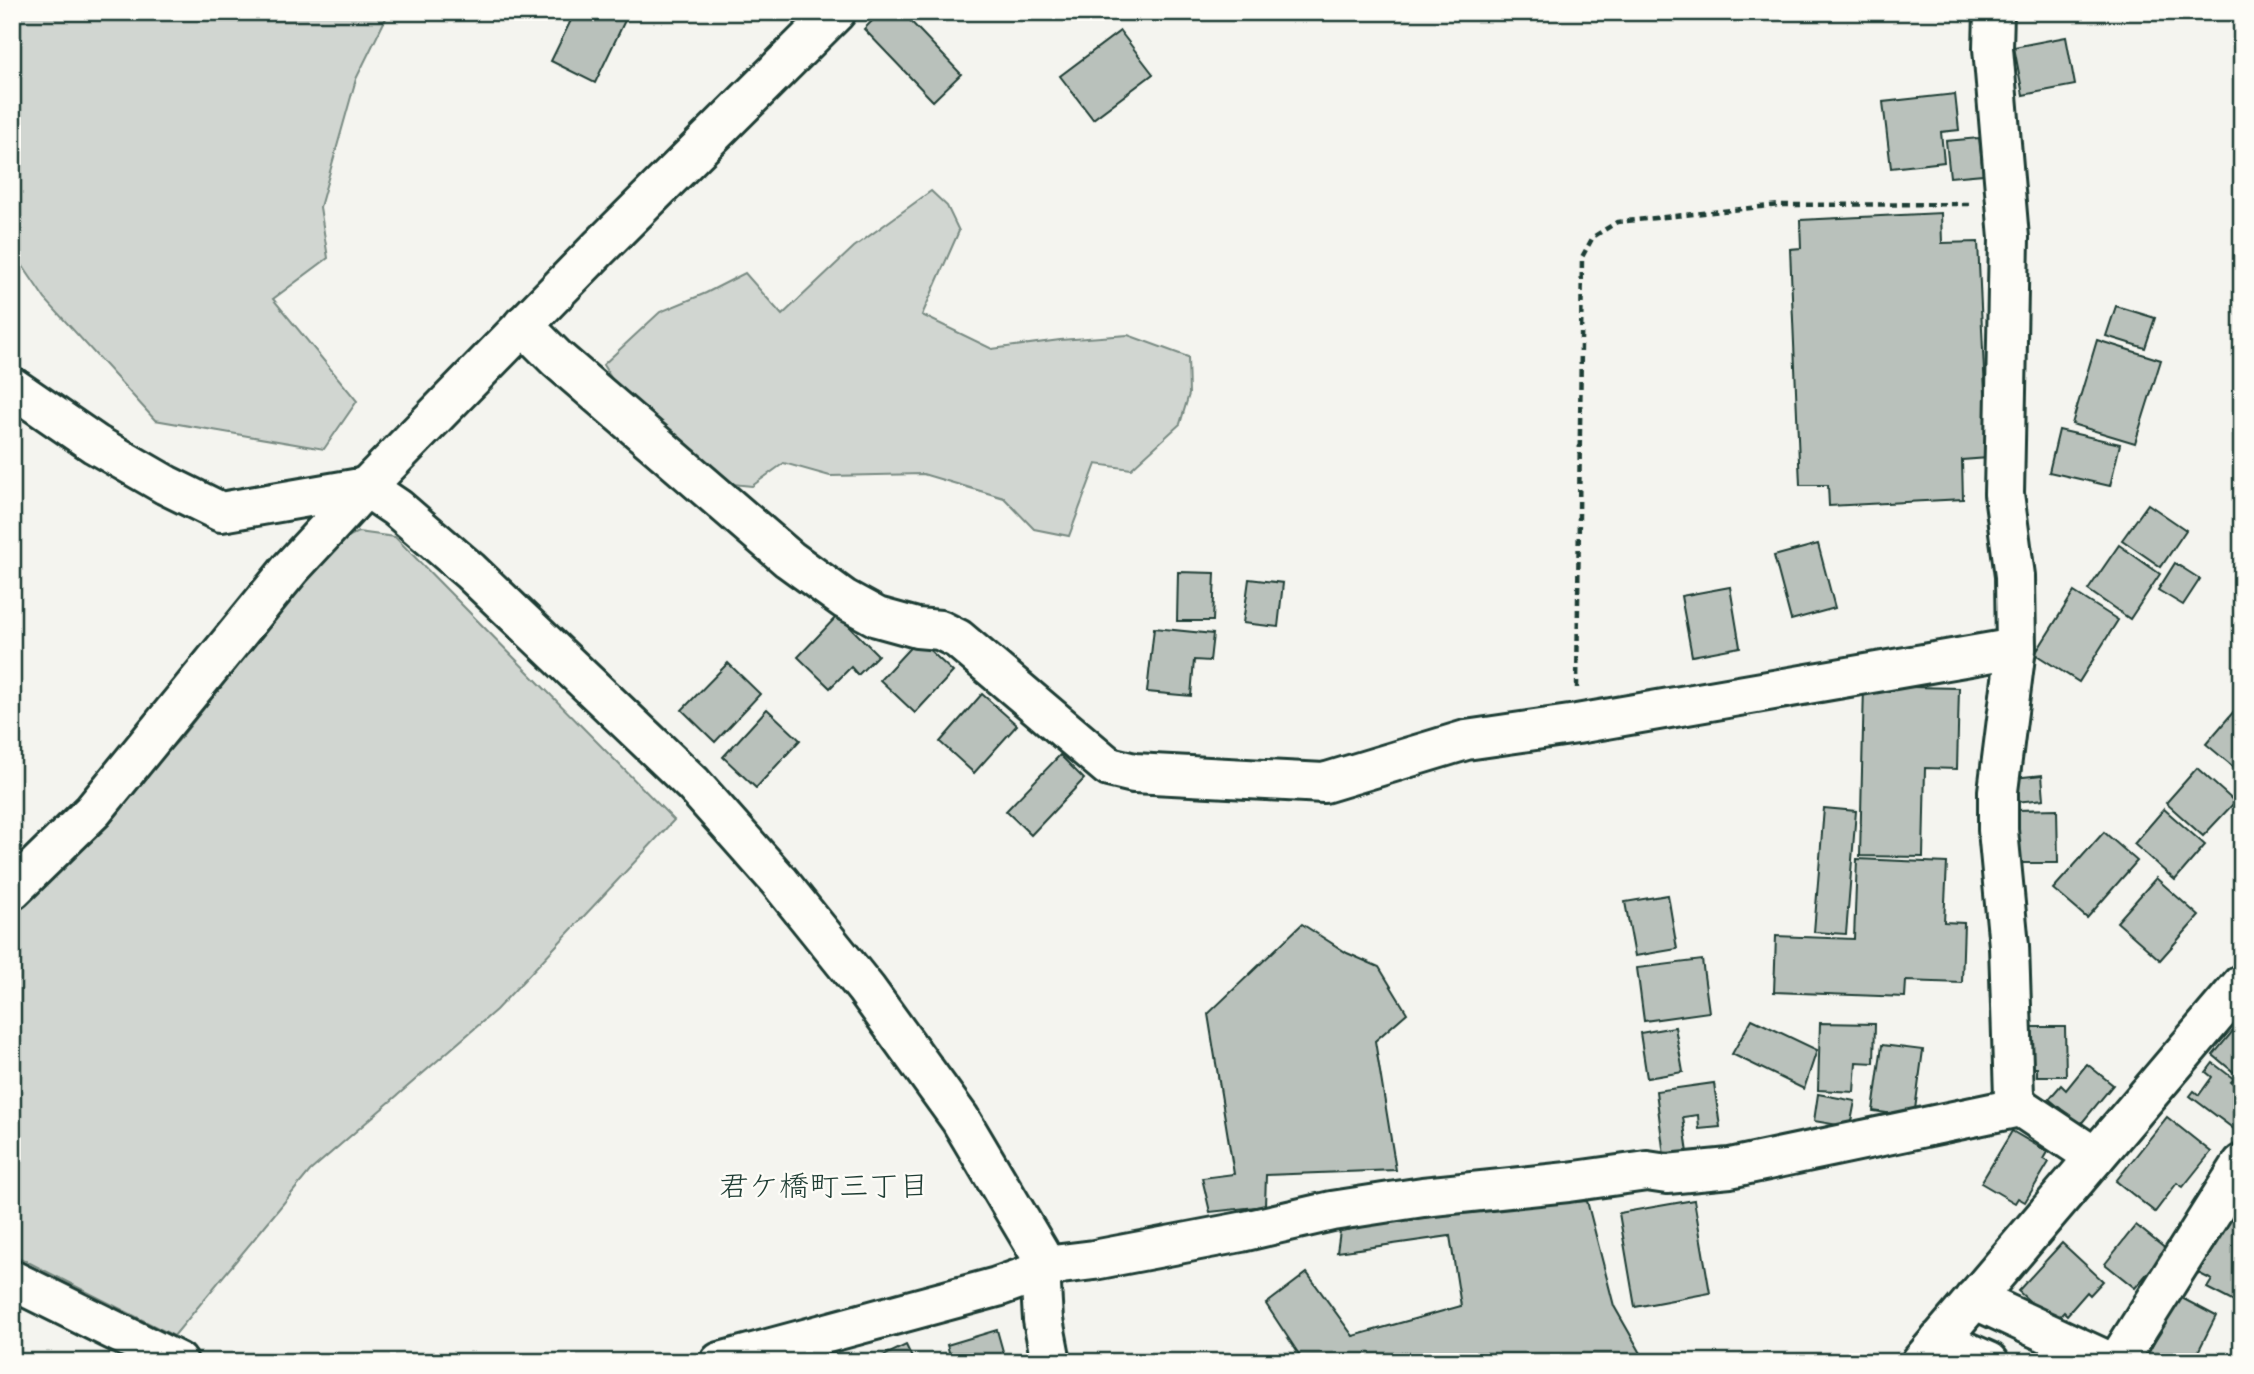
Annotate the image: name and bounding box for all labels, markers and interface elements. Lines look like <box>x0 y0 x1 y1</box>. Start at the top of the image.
district label: 君ケ橋町三丁目 <box>719 1169 929 1212</box>

